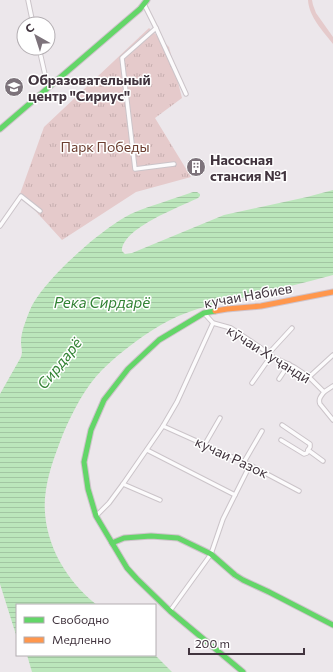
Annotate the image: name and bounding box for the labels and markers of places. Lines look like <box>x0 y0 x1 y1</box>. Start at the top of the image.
place label: Образовательный центр "Сириус" <box>28 71 151 104</box>
school or university icon: Образовательный центр "Сириус" <box>3 76 25 98</box>
place label: Насосная стансия №1 <box>210 151 287 184</box>
building icon: Насосная стансия №1 <box>185 156 207 178</box>

